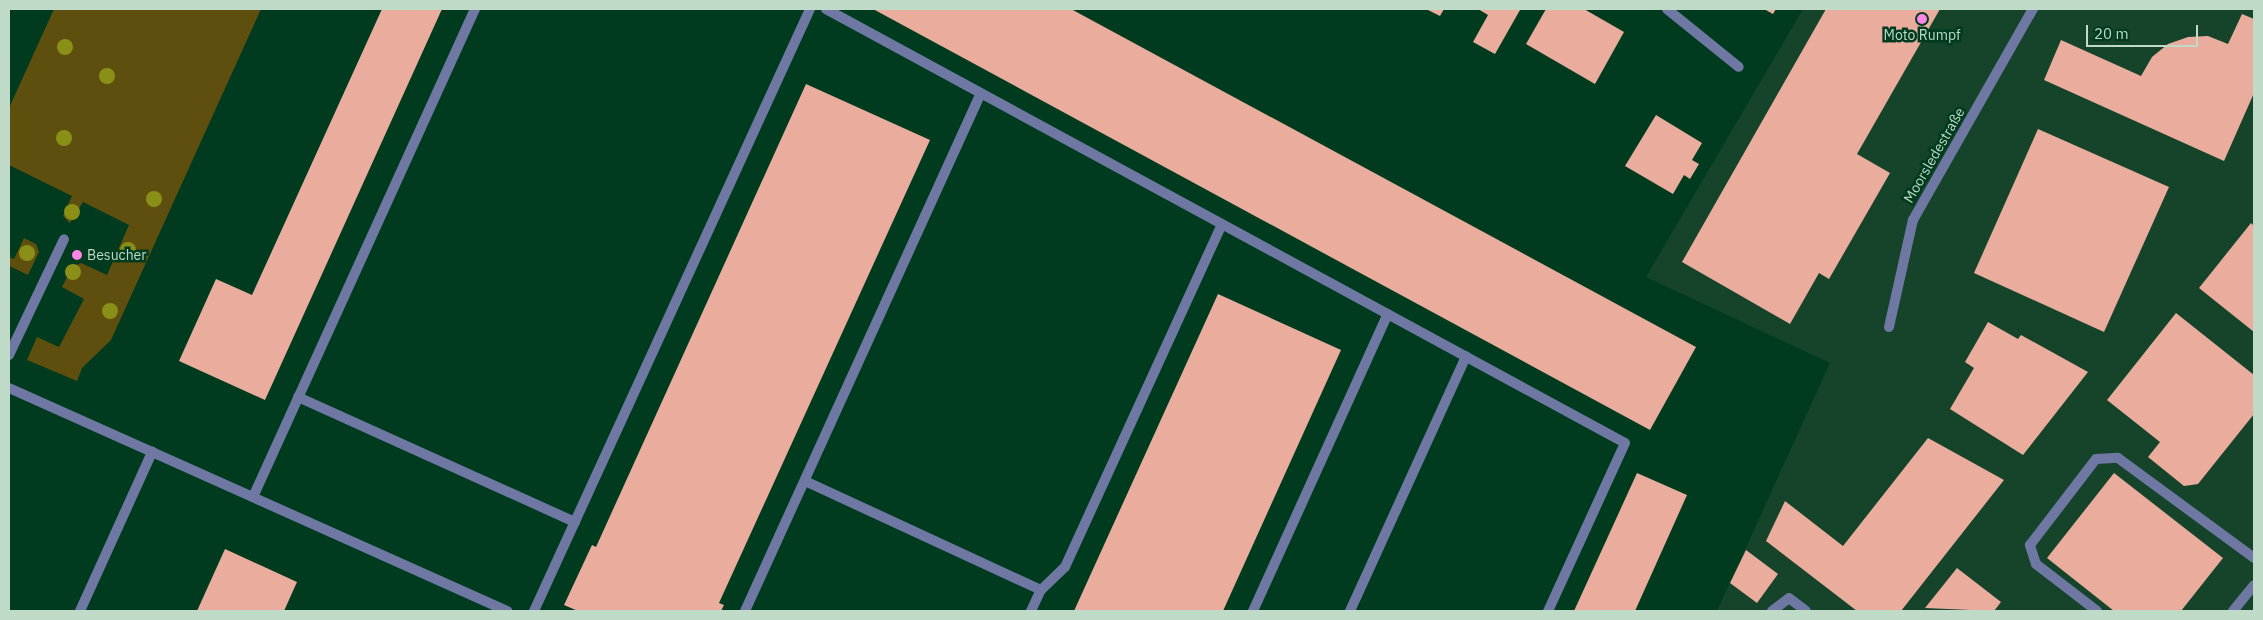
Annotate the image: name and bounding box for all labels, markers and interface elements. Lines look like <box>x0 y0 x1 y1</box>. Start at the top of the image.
marker: Moto Rumpf <box>1916 13 1928 25</box>
scale bar <box>2088 15 2200 47</box>
text: 20 m <box>2094 24 2129 43</box>
place label: Moto Rumpf <box>1884 27 1960 43</box>
street label: Moorsledestraße <box>1900 104 1968 206</box>
place label: Besucher <box>87 247 146 263</box>
marker: Besucher <box>71 249 83 261</box>

